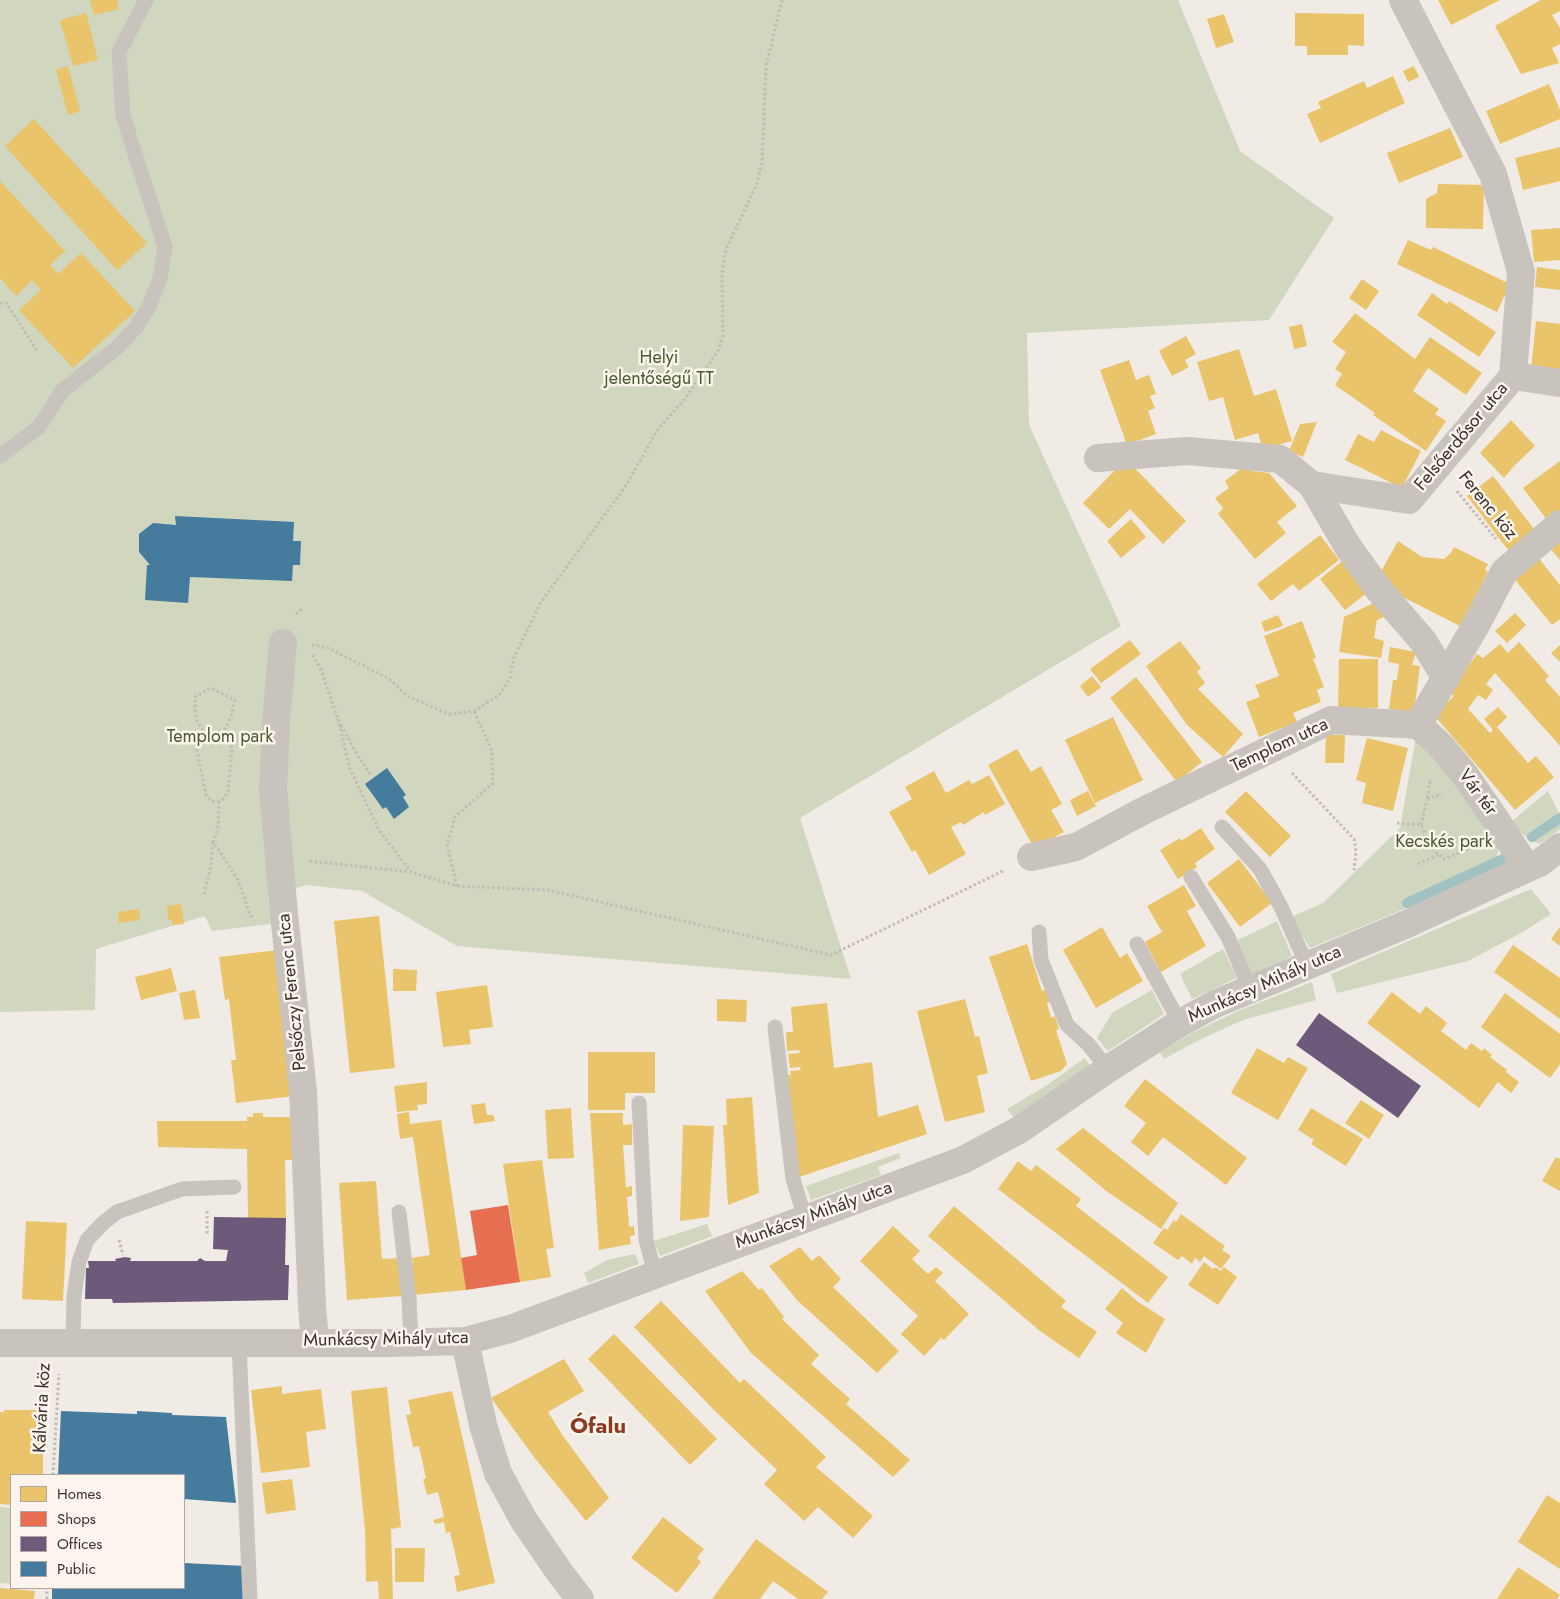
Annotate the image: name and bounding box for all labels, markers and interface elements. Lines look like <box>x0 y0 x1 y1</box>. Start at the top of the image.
park label: Helyi jelentőségű TT <box>604 348 714 390</box>
street label: Felsőerdősor utca <box>1411 379 1513 495</box>
street label: Ferenc köz <box>1453 467 1521 545</box>
street label: Templom utca <box>1228 714 1332 778</box>
park label: Templom park <box>167 727 273 749</box>
street label: Vár tér <box>1453 766 1501 820</box>
park label: Kecskés park <box>1395 832 1493 854</box>
street label: Pelsőczy Ferenc utca <box>274 912 312 1072</box>
street label: Munkácsy Mihály utca <box>1185 942 1345 1028</box>
street label: Munkácsy Mihály utca <box>733 1178 895 1254</box>
street label: Munkácsy Mihály utca <box>303 1328 469 1352</box>
street label: Kálvária köz <box>30 1362 56 1454</box>
district label: Ófalu <box>570 1415 626 1441</box>
legend <box>10 1474 185 1589</box>
text: Homes <box>57 1483 101 1505</box>
text: Shops <box>57 1508 96 1530</box>
text: Offices <box>57 1533 102 1555</box>
text: Public <box>57 1558 96 1580</box>

